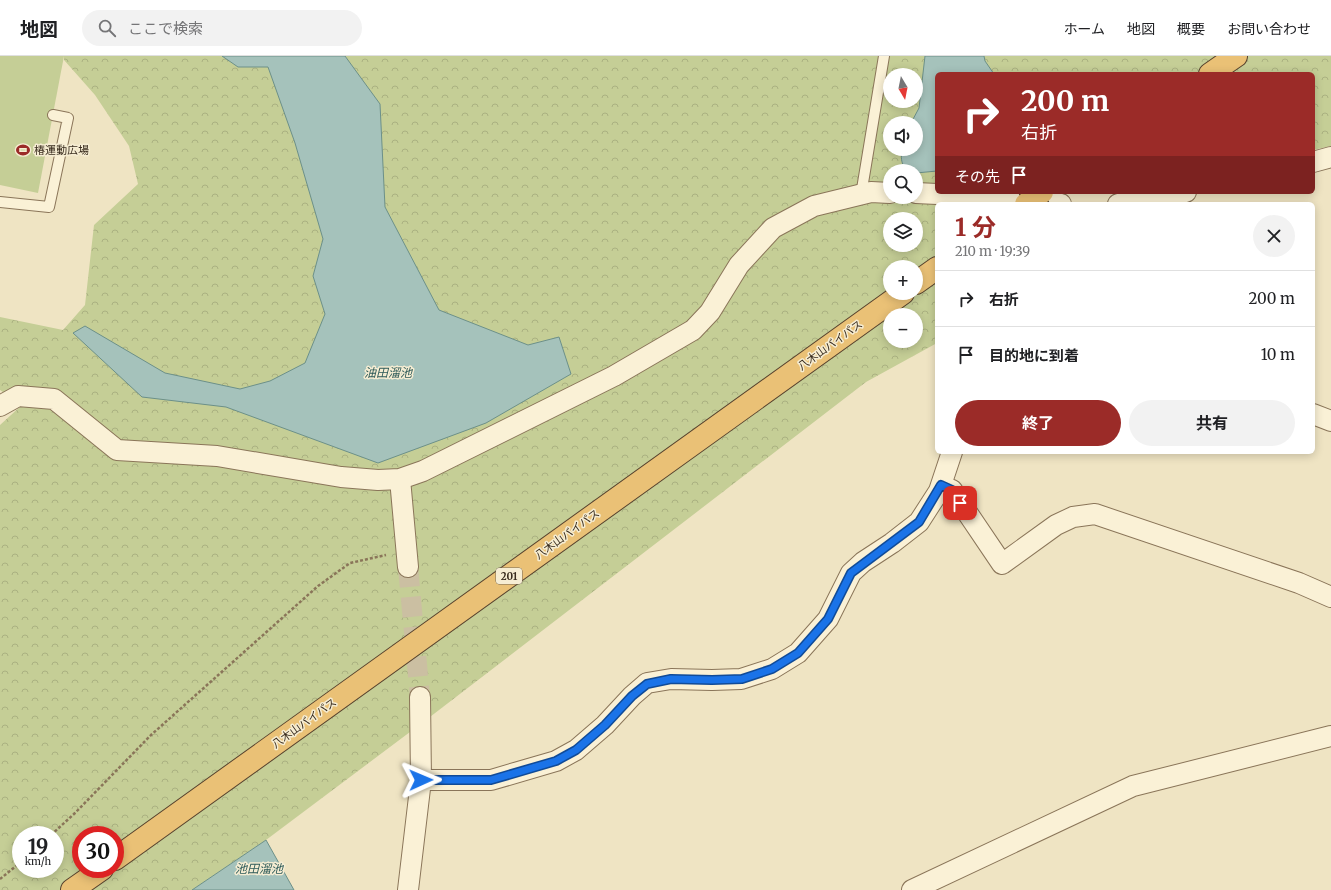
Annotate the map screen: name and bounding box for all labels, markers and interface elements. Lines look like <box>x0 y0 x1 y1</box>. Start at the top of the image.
search box <box>82 10 362 46</box>
text: 地図 <box>20 17 58 41</box>
icon: search <box>96 17 118 39</box>
text: ここで検索 <box>128 19 203 38</box>
text: ホーム <box>1063 20 1105 38</box>
text: 地図 <box>1127 20 1155 38</box>
text: 概要 <box>1177 20 1205 38</box>
text: お問い合わせ <box>1227 20 1311 38</box>
north arrow <box>883 68 923 108</box>
map controls <box>883 68 923 348</box>
text: 200 m <box>1021 83 1109 119</box>
icon: right <box>955 88 1007 140</box>
button: sound <box>883 116 923 156</box>
text: 右折 <box>1021 121 1057 144</box>
sports icon: 椿運動広場 <box>15 142 31 158</box>
place label: 椿運動広場 <box>34 143 89 157</box>
button: search <box>883 164 923 204</box>
icon: arrive <box>1008 164 1030 186</box>
text: その先 <box>955 167 1000 186</box>
button: layers <box>883 212 923 252</box>
text: 1 分 <box>955 212 996 243</box>
button: close <box>1253 215 1295 257</box>
text: 210 m · 19:39 <box>955 243 1030 260</box>
button: + <box>883 260 923 300</box>
icon: right <box>955 288 977 310</box>
text: 200 m <box>1248 289 1295 308</box>
text: 右折 <box>989 290 1019 309</box>
button: − <box>883 308 923 348</box>
street label: 八木山バイパス <box>795 317 865 373</box>
icon: arrive <box>955 344 977 366</box>
text: 10 m <box>1261 345 1295 364</box>
text: 目的地に到着 <box>989 346 1079 365</box>
water label: 油田溜池 <box>364 365 413 380</box>
button: 終了 <box>955 400 1121 446</box>
button: 共有 <box>1129 400 1295 446</box>
pin <box>943 486 977 520</box>
icon: arrive <box>949 492 971 514</box>
street label: 八木山バイパス <box>532 506 602 562</box>
road number: 201 <box>496 568 522 584</box>
street label: 八木山バイパス <box>269 695 339 751</box>
position arrow <box>400 759 442 801</box>
speed limit sign: 30 <box>72 826 124 878</box>
text: 19 <box>28 834 48 859</box>
text: km/h <box>25 855 51 868</box>
water label: 池田溜池 <box>235 861 284 876</box>

